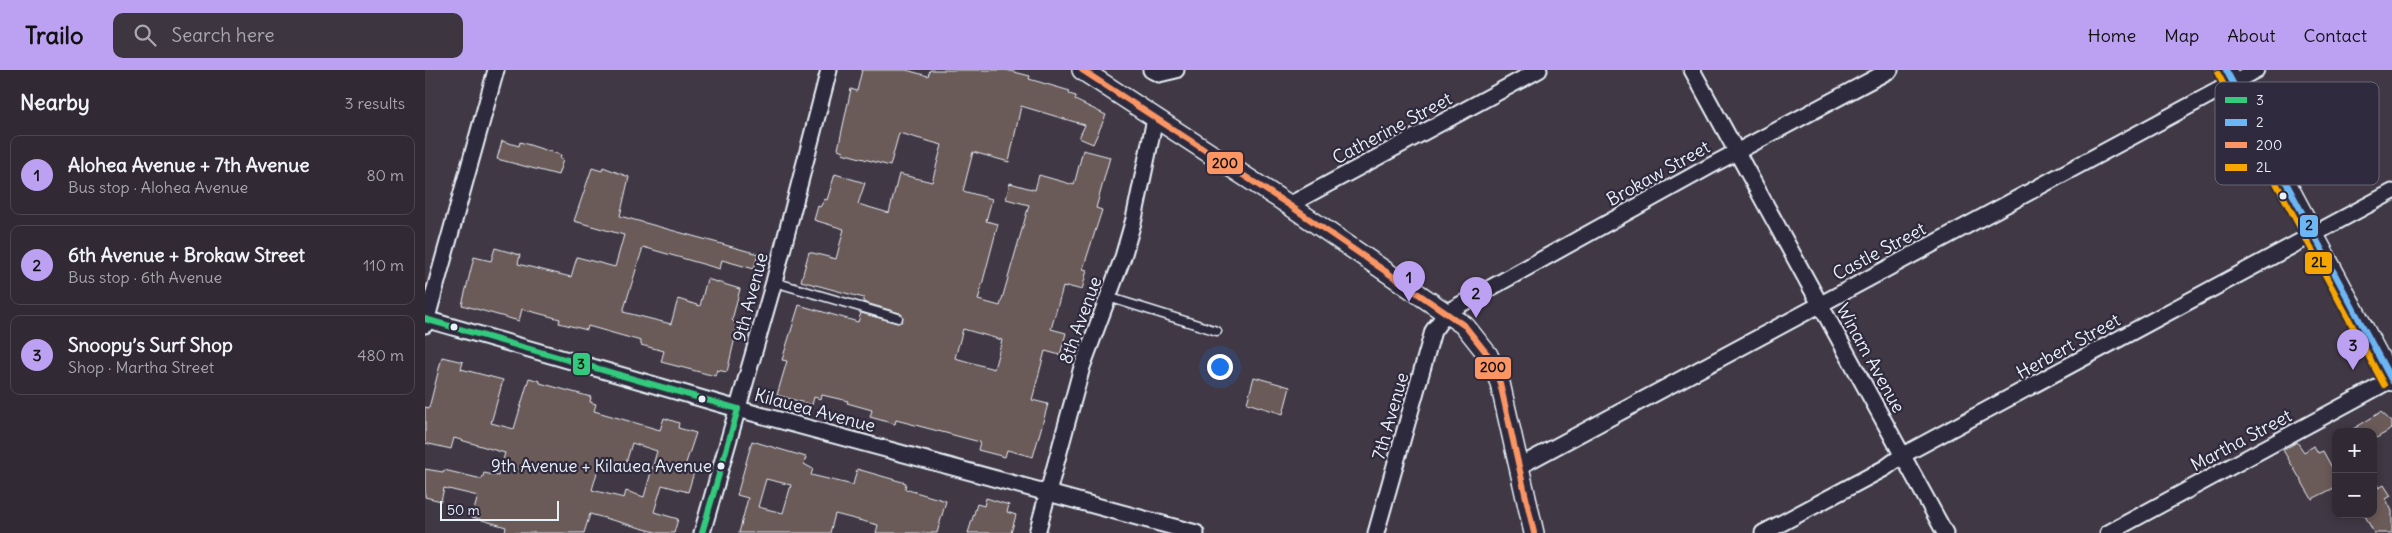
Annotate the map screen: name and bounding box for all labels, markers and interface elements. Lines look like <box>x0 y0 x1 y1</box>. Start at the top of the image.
search box <box>113 13 463 58</box>
text: Trailo <box>25 20 83 50</box>
icon: search <box>131 21 159 49</box>
text: Search here <box>171 23 274 47</box>
text: Home <box>2088 24 2136 47</box>
text: Map <box>2164 24 2199 47</box>
text: About <box>2227 24 2275 47</box>
text: Contact <box>2303 24 2367 47</box>
legend <box>2215 82 2379 185</box>
street label: Catherine Street <box>1328 87 1456 169</box>
text: Nearby <box>20 89 90 116</box>
text: 3 <box>2256 91 2264 109</box>
text: 3 results <box>345 93 405 113</box>
text: 2 <box>2256 113 2264 131</box>
street label: Brokaw Street <box>1602 135 1714 211</box>
text: 200 <box>2256 136 2282 154</box>
line badge: 200 <box>1206 151 1244 175</box>
text: Alohea Avenue + 7th Avenue <box>68 153 309 177</box>
text: 200 <box>1212 154 1238 172</box>
text: 2L <box>2256 158 2272 176</box>
text: 1 <box>34 165 40 185</box>
text: 80 m <box>366 165 404 185</box>
text: Bus stop · Alohea Avenue <box>68 177 248 197</box>
unlabelled marker <box>2278 191 2288 201</box>
line badge: 2 <box>2299 214 2319 238</box>
text: 2 <box>2305 216 2313 234</box>
street label: Castle Street <box>1828 217 1930 285</box>
text: 6th Avenue + Brokaw Street <box>68 243 305 267</box>
street label: 9th Avenue <box>727 250 773 344</box>
line badge: 2L <box>2304 251 2333 275</box>
text: 2L <box>2311 253 2327 271</box>
text: 2 <box>33 255 41 275</box>
text: 110 m <box>363 255 404 275</box>
pin: 1 <box>1393 261 1425 302</box>
text: Bus stop · 6th Avenue <box>68 267 222 287</box>
street label: 8th Avenue <box>1054 273 1106 367</box>
pin: 2 <box>1460 277 1492 318</box>
street label: Winam Avenue <box>1831 299 1911 417</box>
street label: Herbert Street <box>2012 308 2124 384</box>
unlabelled marker <box>449 322 459 332</box>
pin: 3 <box>2337 329 2369 370</box>
text: Snoopy’s Surf Shop <box>68 333 233 357</box>
text: 3 <box>32 345 42 365</box>
text: 480 m <box>357 345 404 365</box>
line badge: 3 <box>572 352 591 376</box>
your location <box>1207 354 1233 380</box>
text: 3 <box>577 355 585 373</box>
line badge: 200 <box>1474 356 1512 380</box>
text: Shop · Martha Street <box>68 357 214 377</box>
text: 200 <box>1480 358 1506 376</box>
street label: 7th Avenue <box>1367 370 1413 462</box>
street label: Kilauea Avenue <box>752 383 878 437</box>
unlabelled marker <box>697 394 707 404</box>
street label: Martha Street <box>2187 404 2295 476</box>
map controls <box>2332 428 2377 518</box>
button: + <box>2332 428 2377 473</box>
place label: 9th Avenue + Kilauea Avenue <box>491 455 712 477</box>
marker: 9th Avenue + Kilauea Avenue <box>716 461 726 471</box>
button: − <box>2332 473 2377 518</box>
scale bar <box>440 498 559 521</box>
text: 50 m <box>447 501 480 519</box>

